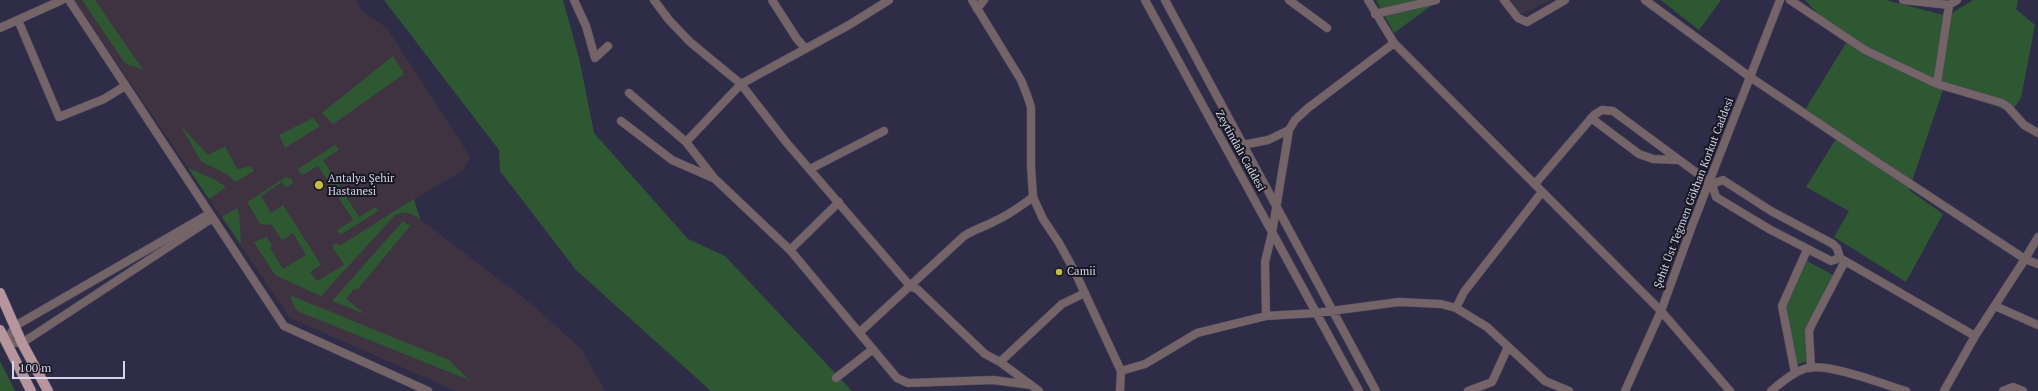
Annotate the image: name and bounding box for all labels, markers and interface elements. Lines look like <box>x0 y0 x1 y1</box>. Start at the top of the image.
street label: Şehit Üst Teğmen Gökhan Korkut Caddesi <box>1651 96 1737 290</box>
street label: Zeytindalı Caddesi <box>1212 108 1268 194</box>
place label: Antalya Şehir Hastanesi <box>328 172 394 198</box>
marker: Antalya Şehir Hastanesi <box>313 179 325 191</box>
place label: Camii <box>1067 265 1096 279</box>
marker: Camii <box>1054 267 1064 277</box>
scale bar <box>14 353 127 379</box>
text: 100 m <box>19 360 51 375</box>

